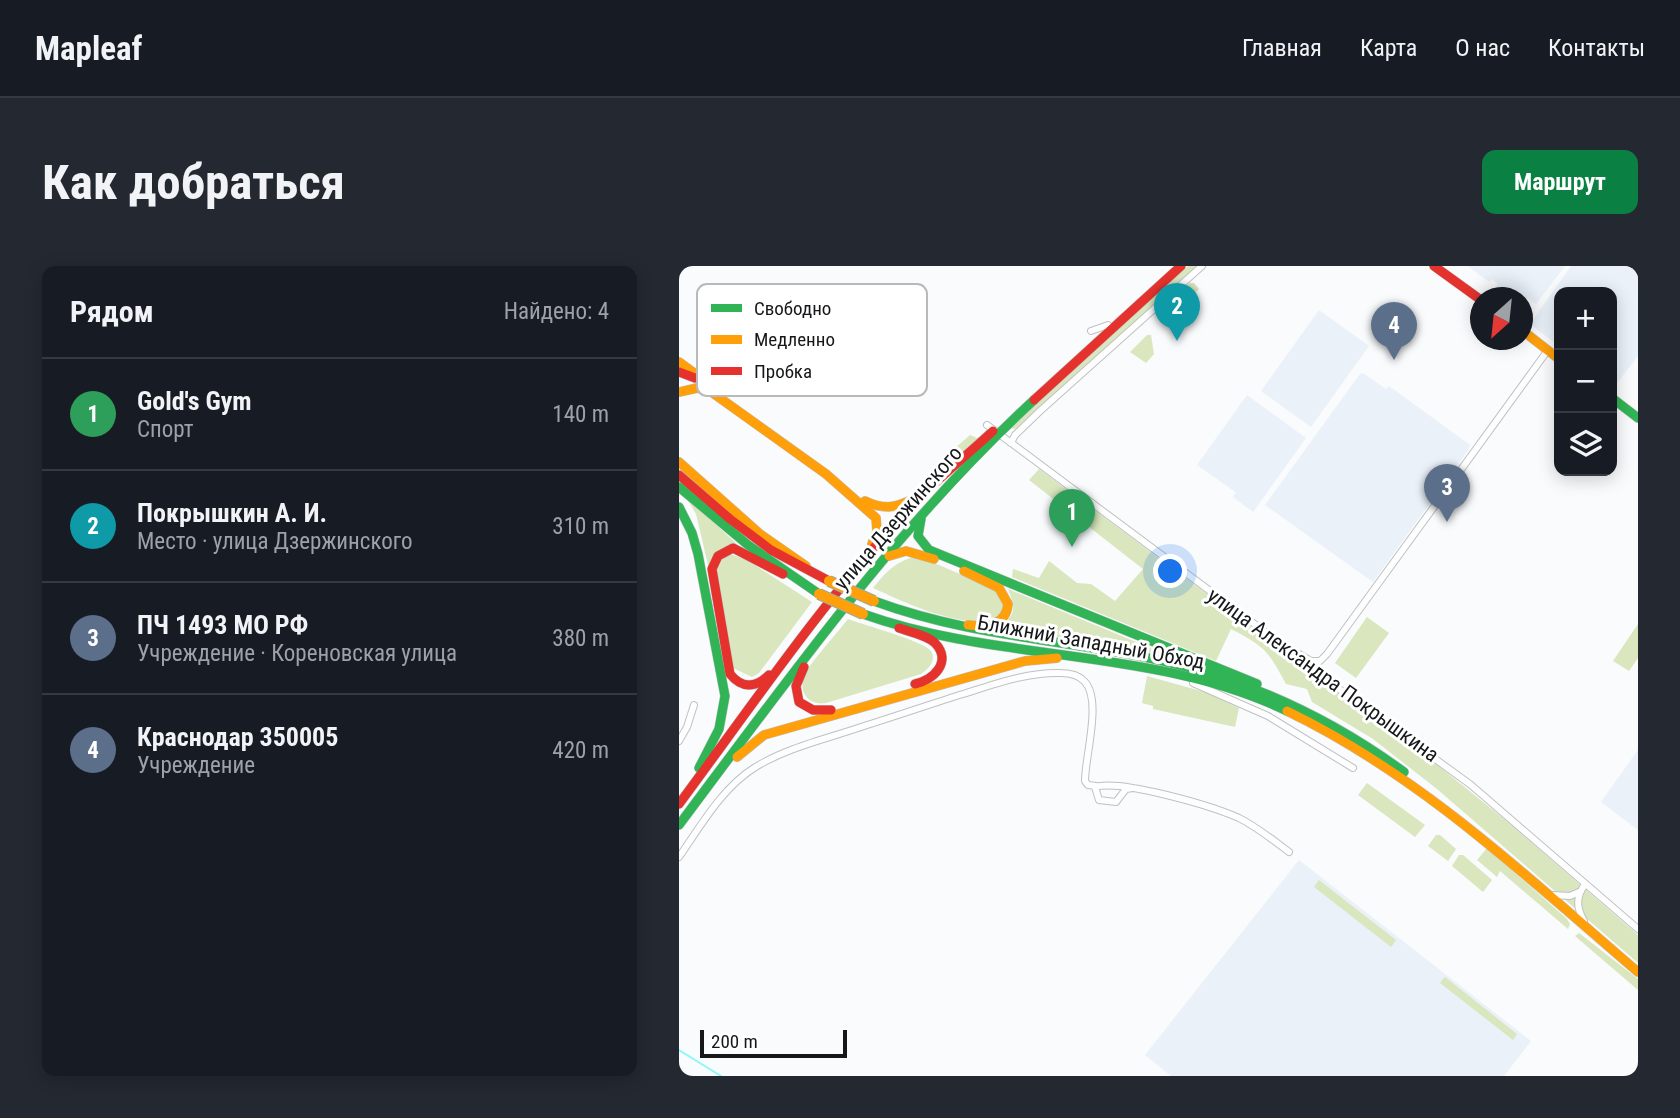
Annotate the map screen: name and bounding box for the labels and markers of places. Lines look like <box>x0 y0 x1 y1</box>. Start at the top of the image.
pin: 2 <box>1154 283 1200 341</box>
pin: 4 <box>1371 302 1417 360</box>
pin: 3 <box>1424 464 1470 522</box>
pin: 1 <box>1049 489 1095 547</box>

